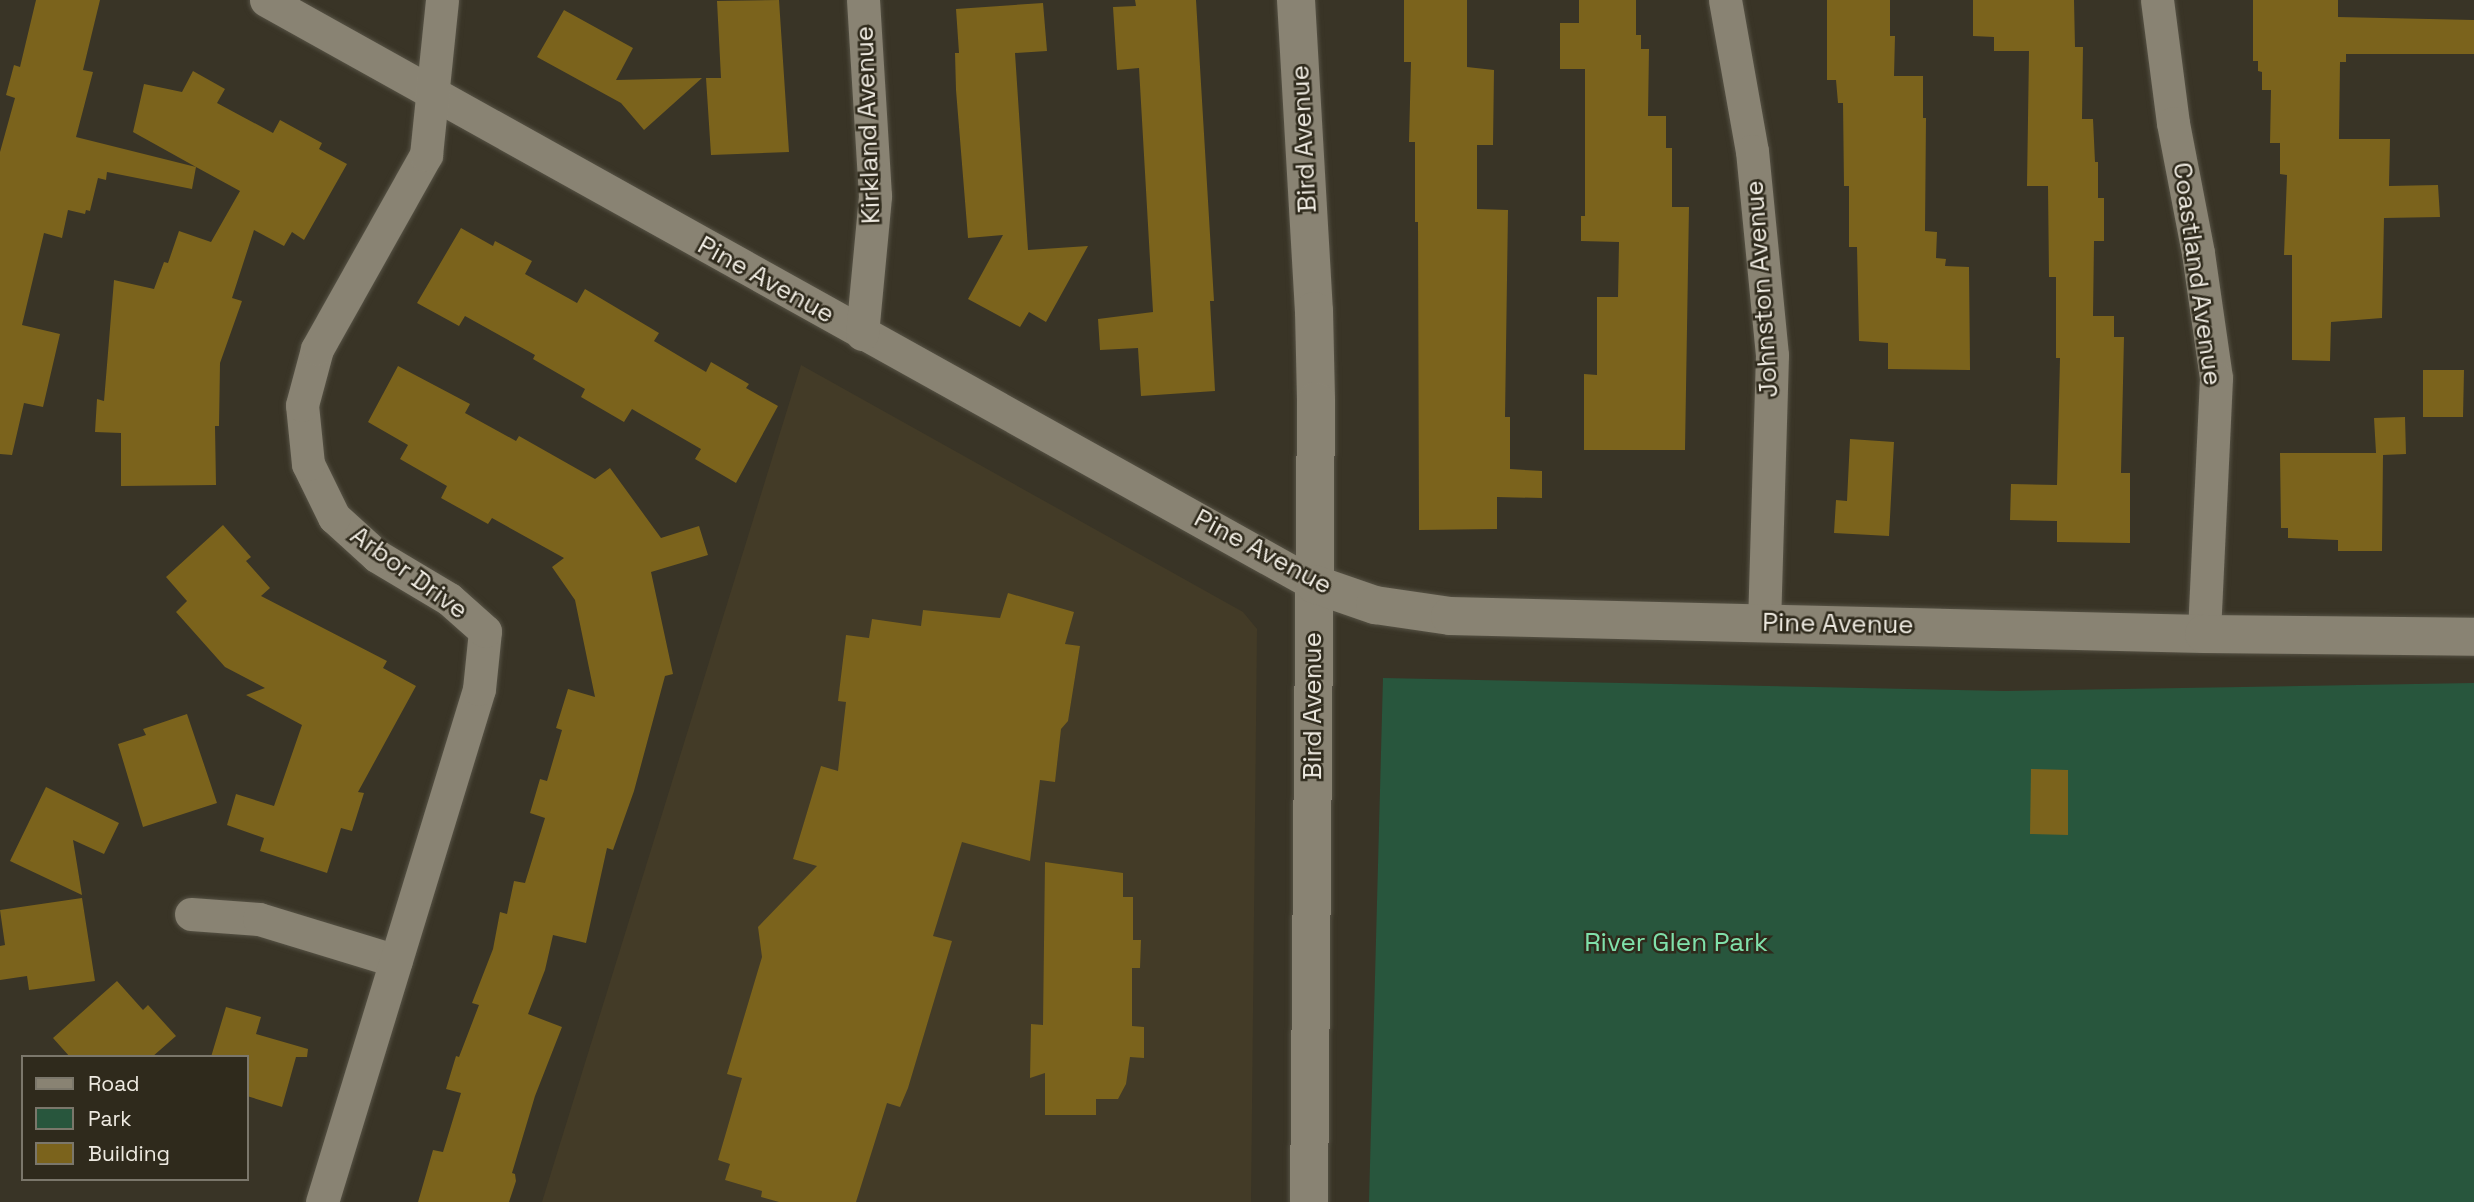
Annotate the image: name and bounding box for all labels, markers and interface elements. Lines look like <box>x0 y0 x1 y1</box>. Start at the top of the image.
street label: Kirkland Avenue <box>849 25 887 225</box>
street label: Bird Avenue <box>1285 64 1323 214</box>
street label: Coastland Avenue <box>2166 160 2228 388</box>
street label: Johnston Avenue <box>1739 179 1785 399</box>
street label: Pine Avenue <box>692 230 840 330</box>
street label: Pine Avenue <box>1189 503 1337 601</box>
street label: Arbor Drive <box>344 520 474 626</box>
street label: Pine Avenue <box>1762 607 1914 641</box>
street label: Bird Avenue <box>1297 632 1329 780</box>
park label: River Glen Park <box>1584 927 1768 959</box>
legend <box>21 1055 248 1181</box>
text: Road <box>88 1070 140 1097</box>
text: Park <box>88 1105 132 1132</box>
text: Building <box>88 1140 170 1167</box>

